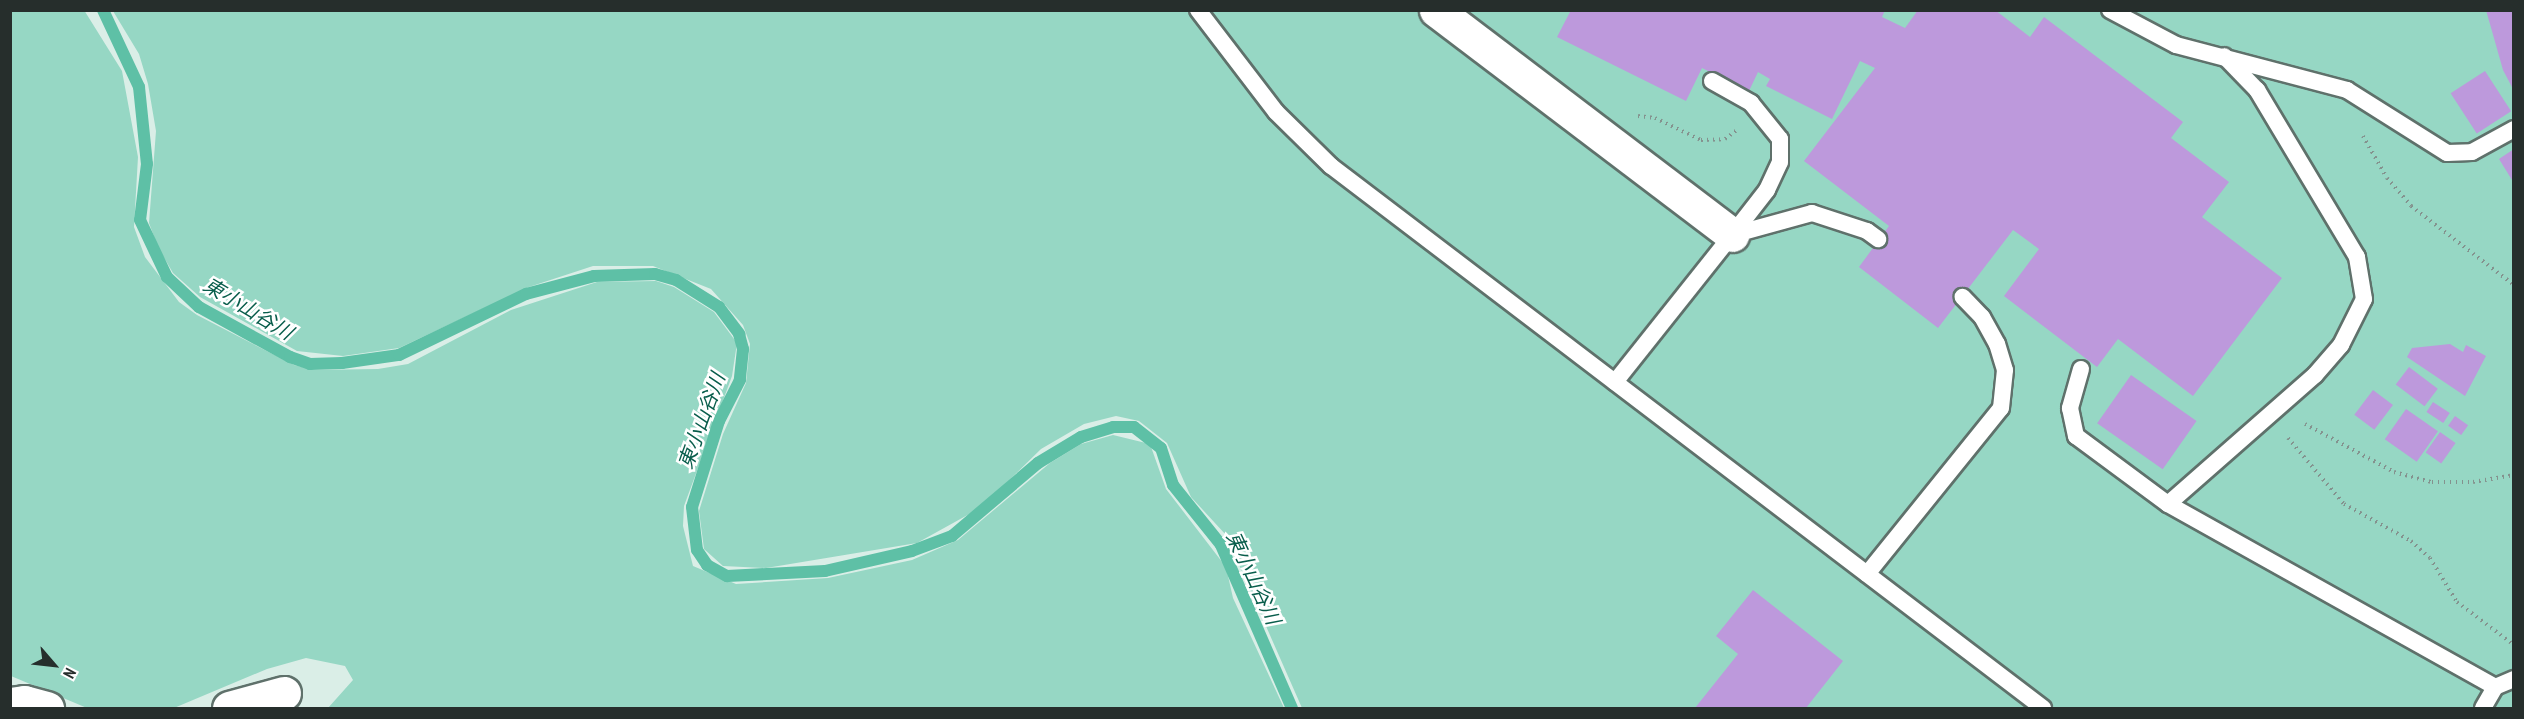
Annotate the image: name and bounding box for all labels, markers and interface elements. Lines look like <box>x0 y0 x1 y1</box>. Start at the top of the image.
water label: 東小山谷川 <box>199 273 297 345</box>
water label: 東小山谷川 <box>674 370 730 472</box>
water label: 東小山谷川 <box>1221 528 1285 628</box>
north arrow <box>24 635 84 695</box>
text: N <box>59 665 81 682</box>

